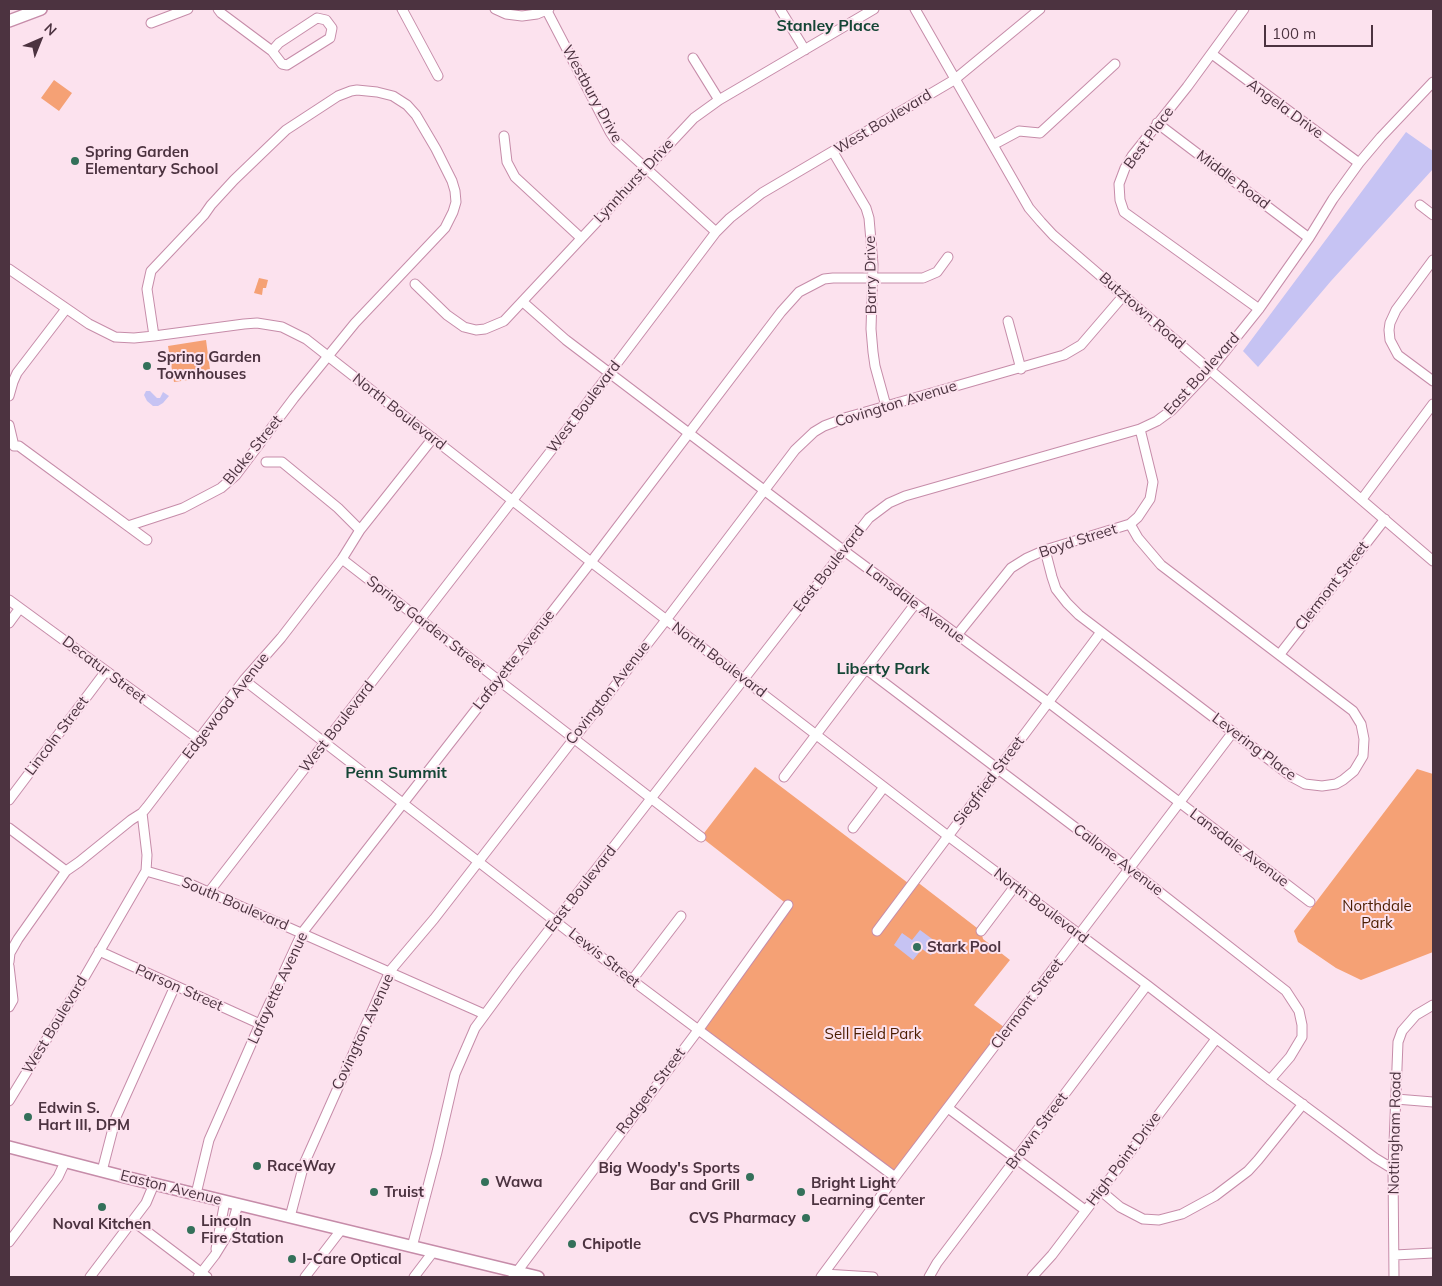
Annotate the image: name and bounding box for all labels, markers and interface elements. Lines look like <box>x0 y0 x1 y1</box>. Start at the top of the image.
north arrow <box>15 15 65 65</box>
scale bar <box>1267 15 1376 47</box>
district label: Stanley Place <box>776 16 880 36</box>
text: N <box>40 19 60 39</box>
text: 100 m <box>1272 24 1316 43</box>
street label: Westbury Drive <box>558 42 626 146</box>
street label: Angela Drive <box>1243 75 1327 143</box>
street label: West Boulevard <box>831 86 935 158</box>
street label: Best Place <box>1120 103 1178 173</box>
street label: Lynnhurst Drive <box>590 135 678 227</box>
place label: Spring Garden Elementary School <box>85 143 218 178</box>
street label: Middle Road <box>1193 147 1273 213</box>
marker: Spring Garden Elementary School <box>69 155 81 167</box>
street label: Barry Drive <box>861 236 881 314</box>
street label: Butztown Road <box>1095 269 1189 353</box>
street label: East Boulevard <box>1160 329 1244 419</box>
place label: Spring Garden Townhouses <box>157 348 261 383</box>
street label: West Boulevard <box>543 357 625 457</box>
marker: Spring Garden Townhouses <box>141 360 153 372</box>
street label: North Boulevard <box>349 370 449 454</box>
street label: Covington Avenue <box>833 377 959 431</box>
street label: Blake Street <box>220 412 286 488</box>
street label: Boyd Street <box>1037 520 1119 562</box>
street label: East Boulevard <box>790 522 868 616</box>
street label: Clermont Street <box>1291 538 1373 634</box>
street label: Lansdale Avenue <box>862 561 968 647</box>
street label: Spring Garden Street <box>363 572 489 676</box>
street label: Lafayette Avenue <box>469 607 559 713</box>
street label: North Boulevard <box>668 619 770 701</box>
street label: Decatur Street <box>58 633 150 707</box>
street label: Covington Avenue <box>562 638 654 748</box>
street label: Edgewood Avenue <box>179 649 273 763</box>
district label: Liberty Park <box>836 659 930 679</box>
street label: West Boulevard <box>296 678 378 776</box>
street label: Lincoln Street <box>21 693 93 779</box>
street label: Levering Place <box>1208 710 1300 784</box>
street label: Siegfried Street <box>950 733 1028 829</box>
district label: Penn Summit <box>345 763 447 783</box>
street label: Lansdale Avenue <box>1186 805 1292 891</box>
street label: Callone Avenue <box>1070 820 1166 900</box>
street label: East Boulevard <box>542 842 620 936</box>
street label: North Boulevard <box>990 865 1092 947</box>
street label: South Boulevard <box>179 873 291 935</box>
park label: Northdale Park <box>1342 897 1412 932</box>
street label: Lewis Street <box>565 925 643 991</box>
street label: Lafayette Avenue <box>244 929 312 1047</box>
place label: Stark Pool <box>927 938 1001 956</box>
marker: Stark Pool <box>911 941 923 953</box>
street label: Clermont Street <box>987 955 1067 1053</box>
street label: Parson Street <box>132 961 226 1015</box>
street label: Covington Avenue <box>328 971 398 1093</box>
street label: West Boulevard <box>19 973 91 1077</box>
park label: Sell Field Park <box>825 1025 921 1043</box>
street label: Rodgers Street <box>613 1044 689 1138</box>
street label: Nottingham Road <box>1385 1071 1405 1195</box>
street label: Brown Street <box>1002 1089 1072 1173</box>
place label: Edwin S. Hart III, DPM <box>38 1099 130 1134</box>
street label: High Point Drive <box>1083 1109 1165 1209</box>
marker: Edwin S. Hart III, DPM <box>22 1111 34 1123</box>
place label: RaceWay <box>267 1157 336 1175</box>
place label: Big Woody's Sports Bar and Grill <box>599 1159 740 1194</box>
marker: RaceWay <box>251 1160 263 1172</box>
street label: Easton Avenue <box>118 1167 224 1209</box>
marker: Big Woody's Sports Bar and Grill <box>744 1171 756 1183</box>
place label: Wawa <box>495 1173 543 1191</box>
place label: Bright Light Learning Center <box>811 1174 925 1209</box>
marker: Wawa <box>479 1176 491 1188</box>
place label: Truist <box>384 1183 424 1201</box>
marker: Truist <box>368 1186 380 1198</box>
marker: Bright Light Learning Center <box>795 1186 807 1198</box>
marker: Noval Kitchen <box>96 1201 108 1213</box>
place label: CVS Pharmacy <box>689 1209 796 1227</box>
place label: Lincoln Fire Station <box>201 1212 284 1247</box>
marker: CVS Pharmacy <box>800 1212 812 1224</box>
place label: Noval Kitchen <box>53 1215 151 1233</box>
marker: Lincoln Fire Station <box>185 1224 197 1236</box>
place label: Chipotle <box>582 1235 641 1253</box>
marker: Chipotle <box>566 1238 578 1250</box>
place label: I-Care Optical <box>302 1250 402 1268</box>
marker: I-Care Optical <box>286 1253 298 1265</box>

